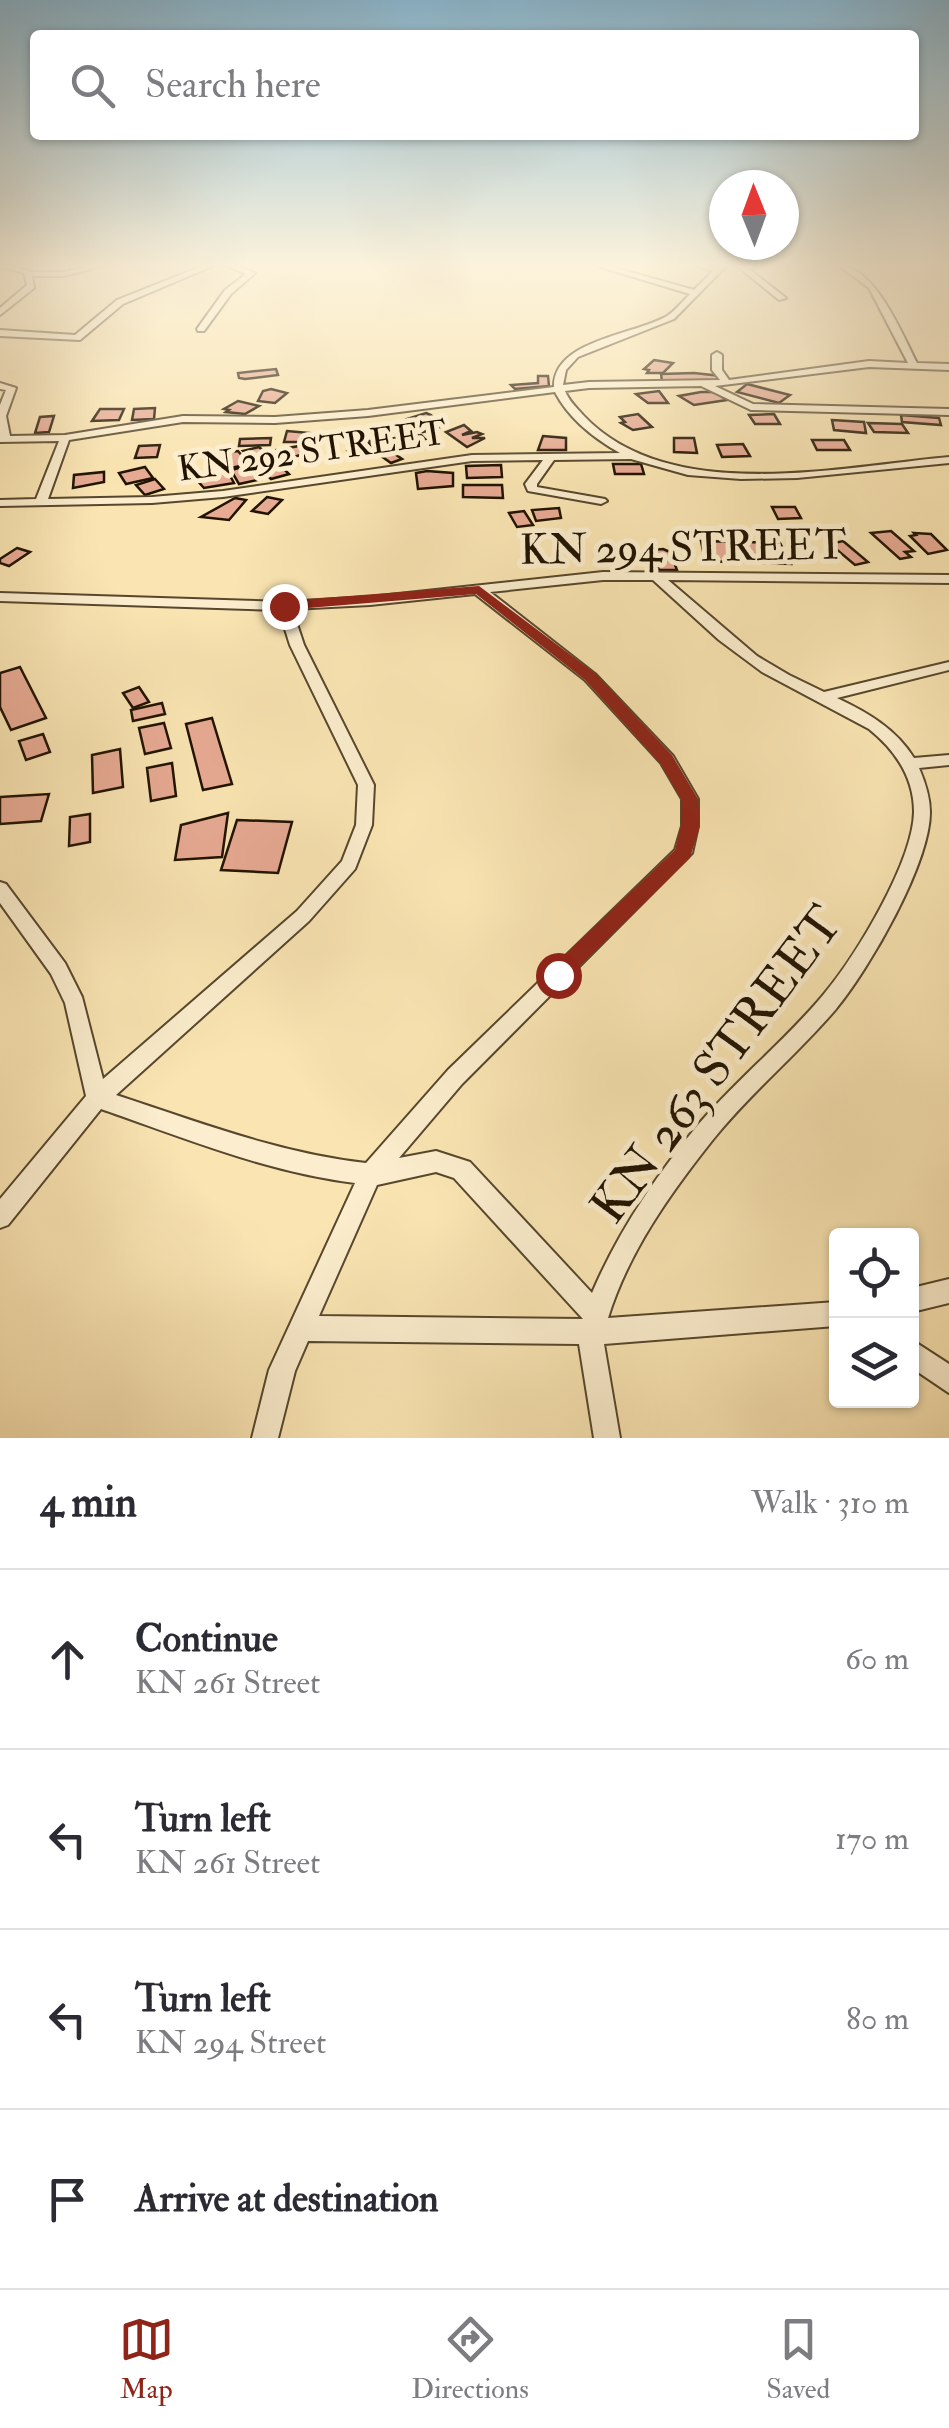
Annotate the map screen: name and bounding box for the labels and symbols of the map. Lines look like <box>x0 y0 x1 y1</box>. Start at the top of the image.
north arrow <box>709 170 799 260</box>
street label: KN 292 STREET <box>175 410 449 492</box>
street label: KN 294 STREET <box>519 519 847 577</box>
route end <box>262 584 308 630</box>
street label: KN 263 STREET <box>577 894 857 1236</box>
route start <box>536 953 582 999</box>

